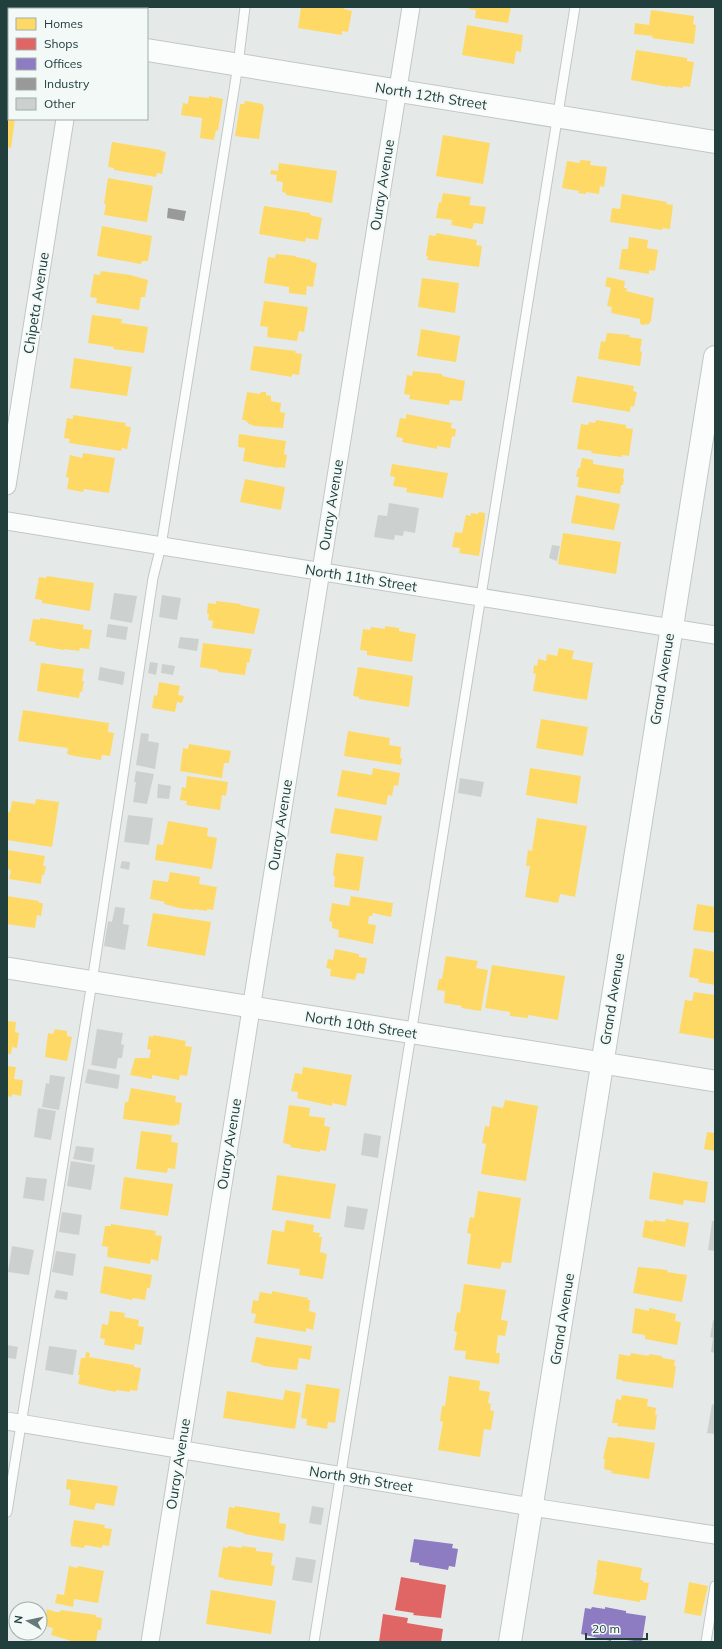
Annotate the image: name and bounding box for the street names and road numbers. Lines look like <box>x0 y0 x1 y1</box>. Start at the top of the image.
street label: North 12th Street <box>374 78 488 114</box>
street label: Ouray Avenue <box>366 138 398 232</box>
street label: Chipeta Avenue <box>19 251 53 355</box>
street label: Ouray Avenue <box>315 458 347 552</box>
street label: North 11th Street <box>304 560 418 596</box>
street label: Grand Avenue <box>646 632 678 726</box>
street label: Ouray Avenue <box>264 778 296 872</box>
street label: Grand Avenue <box>596 952 628 1046</box>
street label: North 10th Street <box>304 1007 418 1043</box>
street label: Ouray Avenue <box>213 1097 245 1191</box>
street label: Grand Avenue <box>546 1272 578 1366</box>
street label: Ouray Avenue <box>162 1417 194 1511</box>
street label: North 9th Street <box>308 1462 414 1496</box>

